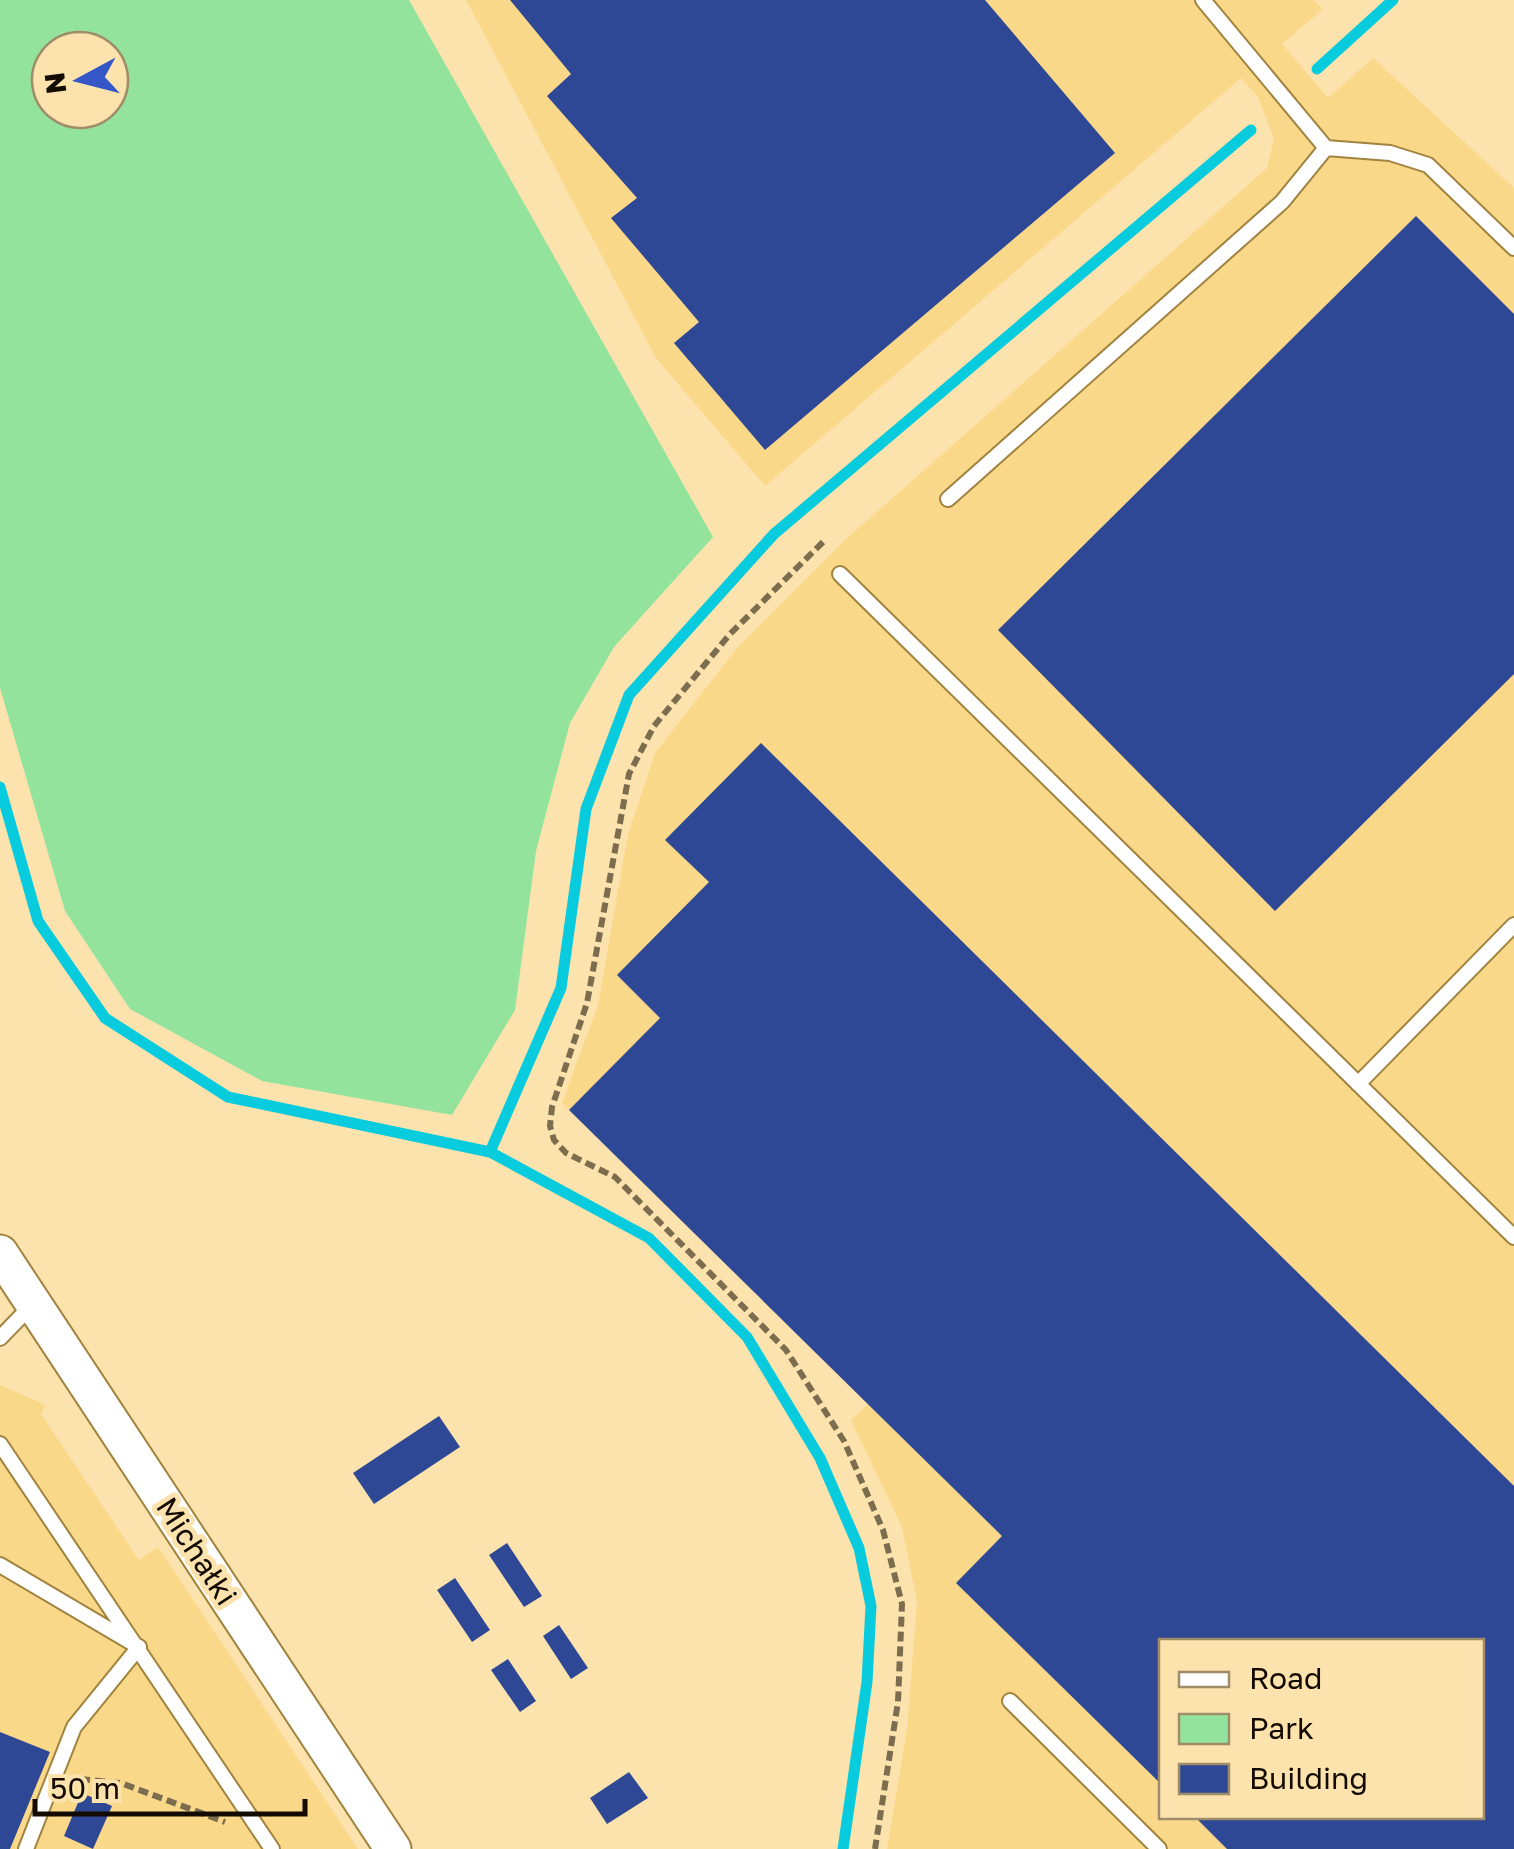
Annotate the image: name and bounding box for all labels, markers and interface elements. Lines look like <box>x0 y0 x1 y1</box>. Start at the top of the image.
north arrow <box>30 30 130 130</box>
text: N <box>37 71 72 96</box>
street label: Michałki <box>149 1491 245 1611</box>
legend <box>1159 1639 1484 1819</box>
text: Road <box>1249 1660 1323 1696</box>
text: Park <box>1249 1710 1314 1746</box>
scale bar <box>35 1754 305 1816</box>
text: Building <box>1249 1760 1368 1796</box>
text: 50 m <box>50 1770 120 1806</box>

